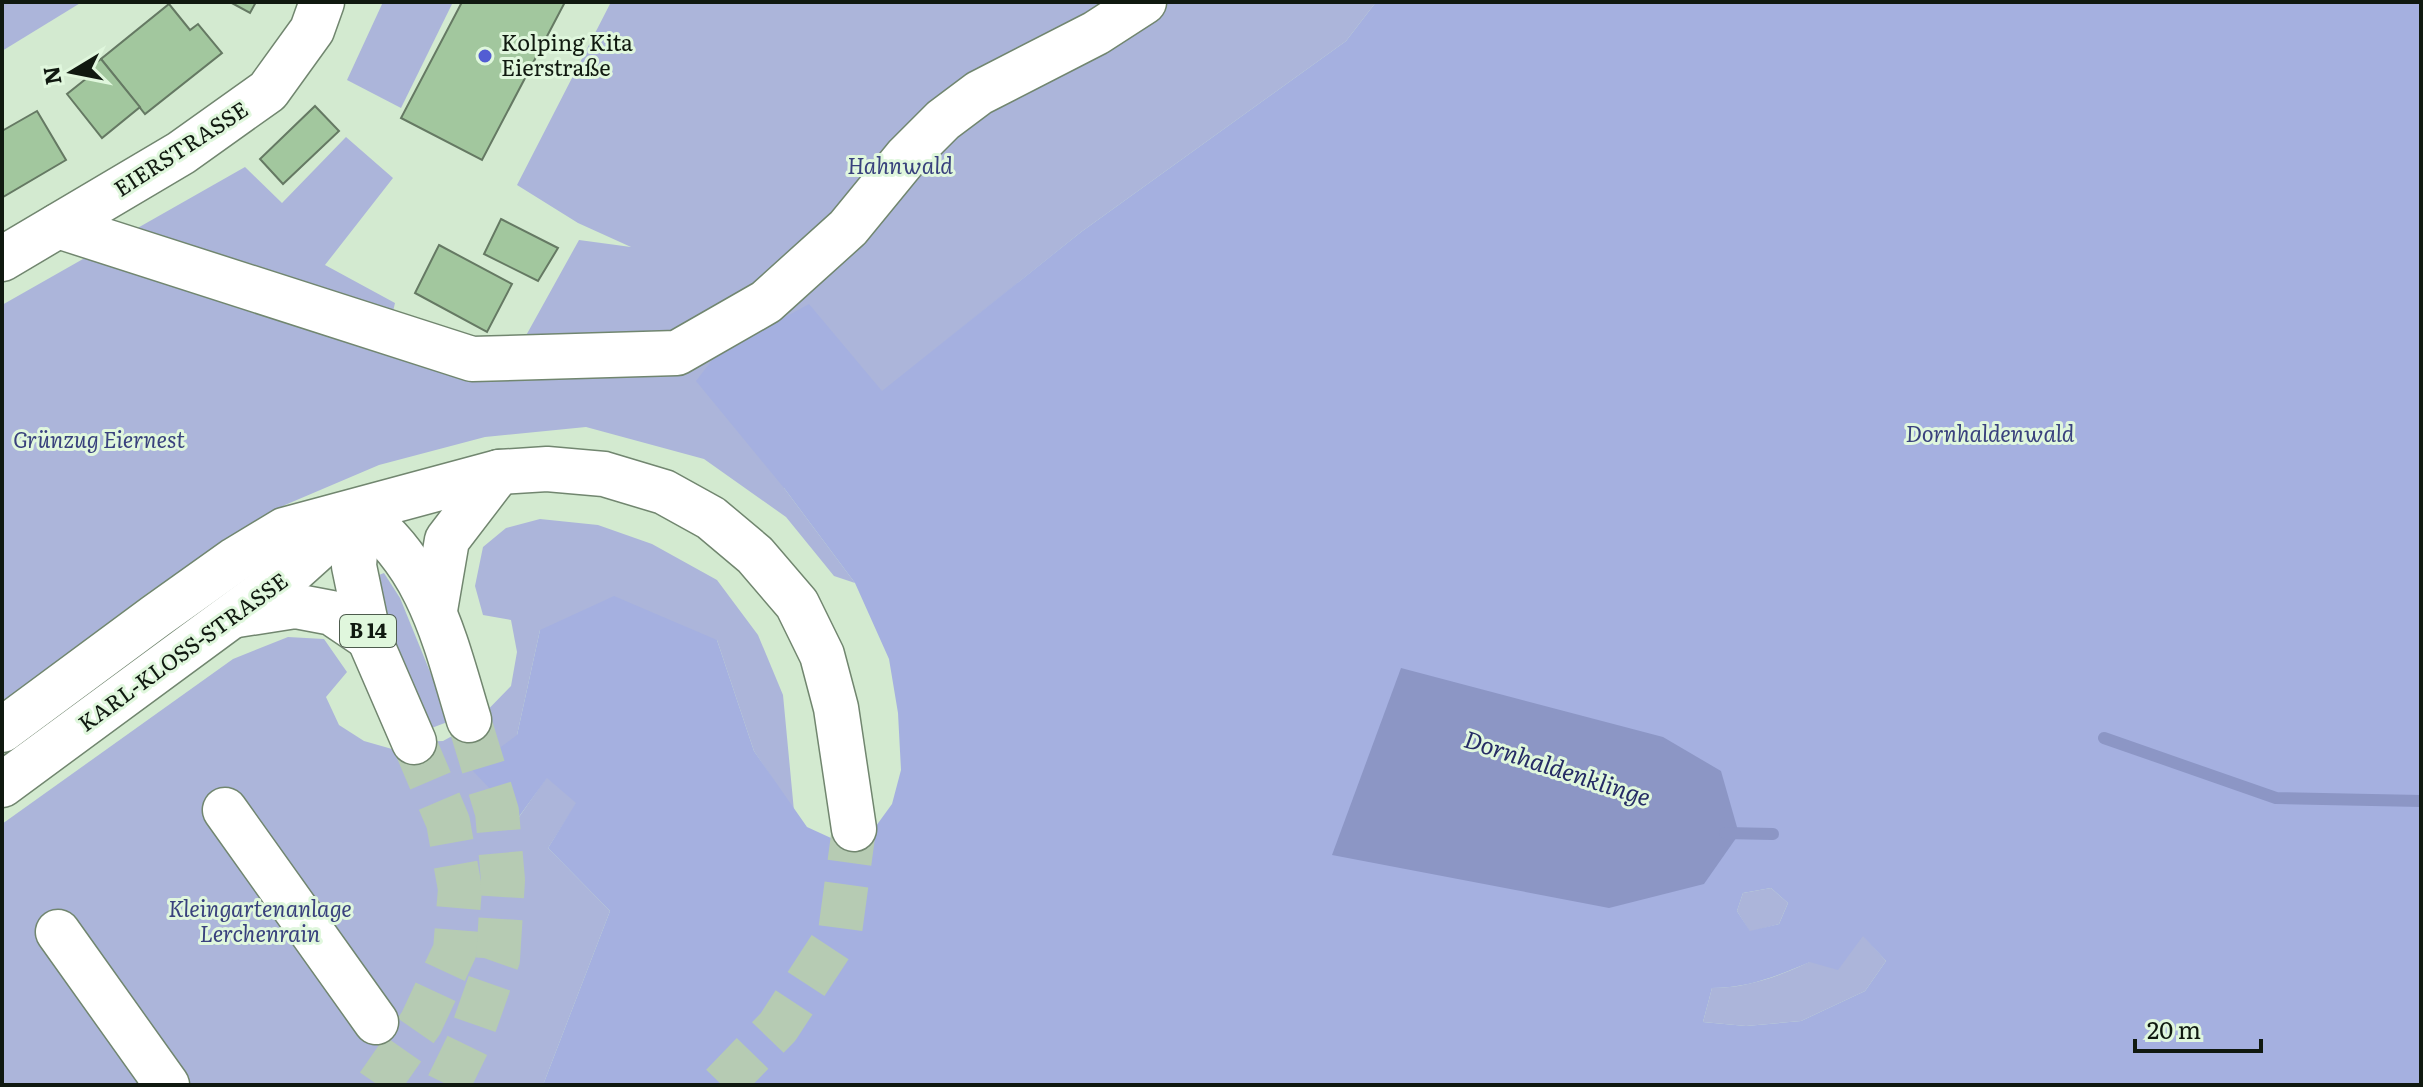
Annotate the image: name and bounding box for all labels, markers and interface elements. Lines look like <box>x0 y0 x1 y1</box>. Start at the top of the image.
place label: Kolping Kita Eierstraße <box>501 25 633 83</box>
north arrow <box>32 32 112 112</box>
marker: Kolping Kita Eierstraße <box>476 47 494 65</box>
text: N <box>33 64 69 88</box>
street label: EIERSTRASSE <box>107 92 254 204</box>
park label: Hahnwald <box>847 148 953 181</box>
park label: Dornhaldenwald <box>1906 416 2075 449</box>
park label: Grünzug Eiernest <box>13 422 185 455</box>
street label: KARL-KLOSS-STRASSE <box>70 563 294 738</box>
road number: B 14 <box>340 615 396 647</box>
water label: Dornhaldenklinge <box>1460 720 1656 813</box>
park label: Kleingartenanlage Lerchenrain <box>168 891 352 949</box>
scale bar <box>2135 1003 2261 1053</box>
text: 20 m <box>2147 1011 2201 1046</box>

